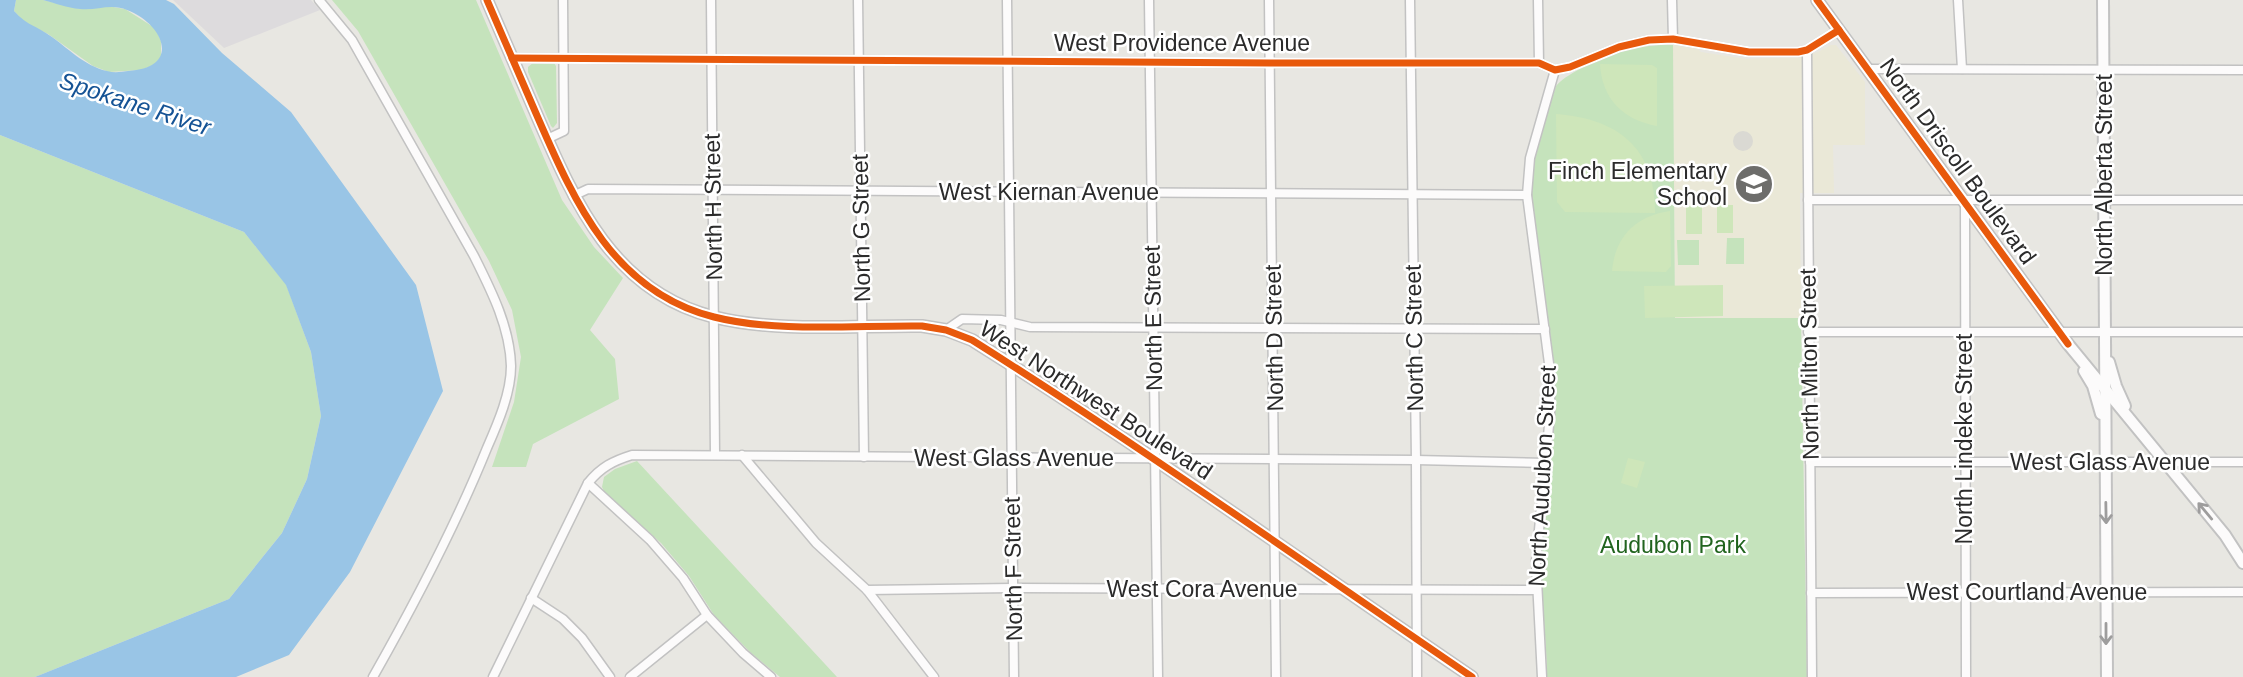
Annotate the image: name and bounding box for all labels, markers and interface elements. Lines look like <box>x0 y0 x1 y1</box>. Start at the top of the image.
street label: West Providence Avenue <box>1054 30 1310 56</box>
street label: North Driscoll Boulevard <box>1875 53 2041 269</box>
water label: Spokane River <box>56 66 215 141</box>
street label: North Alberta Street <box>2091 73 2117 276</box>
street label: North H Street <box>699 133 727 281</box>
street label: North G Street <box>847 153 875 302</box>
place label: Finch Elementary School <box>1548 158 1727 210</box>
school or university icon: Finch Elementary School <box>1733 163 1775 205</box>
street label: West Kiernan Avenue <box>939 179 1159 205</box>
street label: North E Street <box>1139 244 1167 391</box>
street label: North D Street <box>1260 264 1288 412</box>
street label: North C Street <box>1400 264 1428 412</box>
street label: North Milton Street <box>1794 267 1824 460</box>
street label: West Northwest Boulevard <box>975 315 1217 485</box>
street label: North Lindeke Street <box>1951 333 1977 544</box>
street label: North Audubon Street <box>1523 364 1561 587</box>
street label: West Glass Avenue <box>914 445 1114 471</box>
street label: West Glass Avenue <box>2010 449 2210 475</box>
street label: North F Street <box>999 496 1027 641</box>
one-way arrow <box>2099 502 2113 525</box>
one-way arrow <box>2197 503 2213 521</box>
park label: Audubon Park <box>1600 532 1746 558</box>
street label: West Cora Avenue <box>1107 576 1297 602</box>
street label: West Courtland Avenue <box>1907 579 2147 605</box>
one-way arrow <box>2100 623 2113 646</box>

